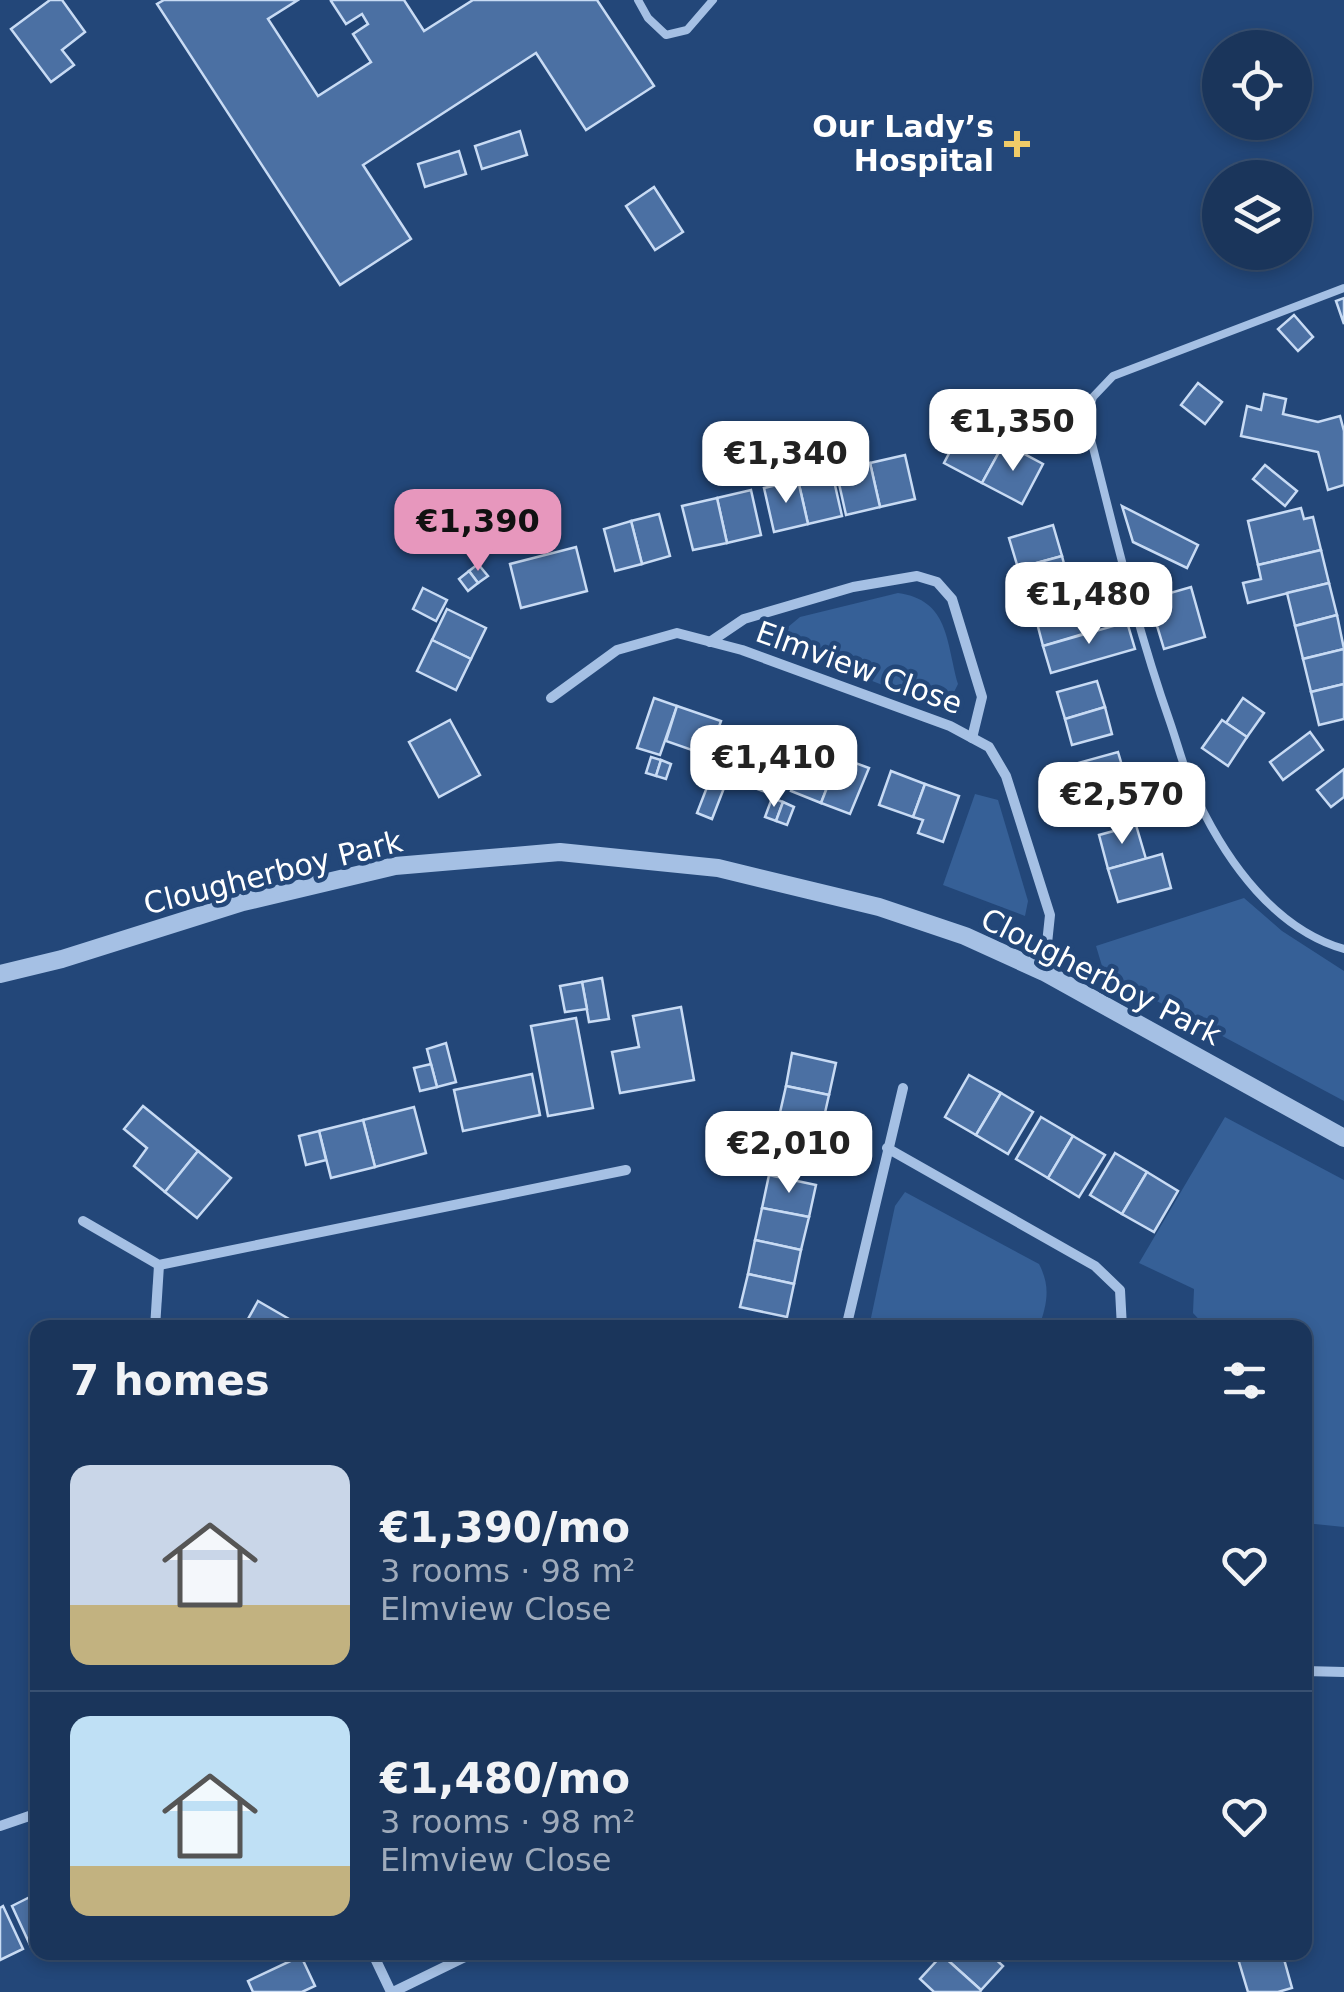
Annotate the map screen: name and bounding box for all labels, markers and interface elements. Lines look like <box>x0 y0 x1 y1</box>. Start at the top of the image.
map controls <box>1202 30 1312 270</box>
button: locate <box>1202 30 1312 140</box>
place label: Our Lady’s Hospital <box>812 109 994 178</box>
marker: Our Lady’s Hospital <box>1004 131 1030 157</box>
button: layers <box>1202 160 1312 270</box>
pin: €1,350 <box>932 389 1094 474</box>
text: €1,350 <box>951 402 1075 440</box>
pin: €1,340 <box>705 421 867 506</box>
text: €1,340 <box>724 434 848 472</box>
pin: €1,390 <box>397 489 559 574</box>
text: €1,390 <box>416 502 540 540</box>
pin: €1,480 <box>1008 562 1170 647</box>
text: €1,480 <box>1027 575 1151 613</box>
street label: Elmview Close <box>751 614 967 721</box>
pin: €1,410 <box>693 725 855 810</box>
text: €1,410 <box>712 738 836 776</box>
pin: €2,570 <box>1041 762 1203 847</box>
text: €2,570 <box>1060 775 1184 813</box>
street label: Clougherboy Park <box>140 823 406 922</box>
street label: Clougherboy Park <box>975 901 1228 1053</box>
pin: €2,010 <box>708 1111 870 1196</box>
text: €2,010 <box>727 1124 851 1162</box>
icon: filters <box>1217 1353 1272 1408</box>
text: 7 homes <box>70 1356 270 1405</box>
text: €1,390/mo <box>380 1503 630 1552</box>
icon: home <box>150 1505 270 1625</box>
icon: heart <box>1217 1538 1272 1593</box>
text: 3 rooms · 98 m² <box>380 1552 635 1590</box>
text: Elmview Close <box>380 1590 611 1628</box>
text: €1,480/mo <box>380 1754 630 1803</box>
icon: home <box>150 1756 270 1876</box>
icon: heart <box>1217 1789 1272 1844</box>
text: 3 rooms · 98 m² <box>380 1803 635 1841</box>
text: Elmview Close <box>380 1841 611 1879</box>

